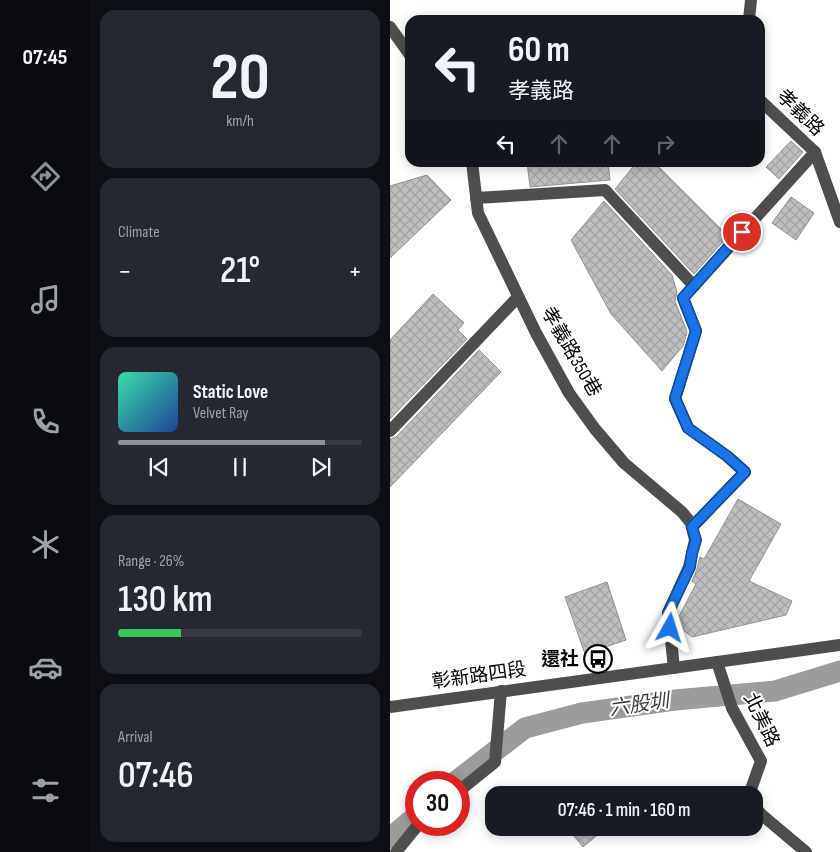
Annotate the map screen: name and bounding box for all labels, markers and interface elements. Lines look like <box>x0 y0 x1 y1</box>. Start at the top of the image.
text: 60 m <box>508 29 570 72</box>
icon: left <box>425 35 490 100</box>
text: 20 <box>210 40 270 118</box>
text: 07:45 <box>23 44 67 71</box>
text: 孝義路 <box>508 78 574 105</box>
street label: 孝義路 <box>772 85 828 141</box>
text: km/h <box>226 112 254 131</box>
icon: left <box>492 130 520 158</box>
icon: ahead <box>545 130 573 158</box>
icon: ahead <box>598 130 626 158</box>
icon: right <box>651 130 679 158</box>
icon: directions <box>28 159 63 194</box>
pin <box>721 211 763 253</box>
icon: arrive <box>728 218 756 246</box>
text: Climate <box>118 223 160 242</box>
text: 21° <box>220 248 260 293</box>
text: − <box>118 255 132 288</box>
text: + <box>348 255 362 288</box>
icon: music <box>28 282 63 317</box>
street label: 孝義路350巷 <box>536 303 606 401</box>
text: Static Love <box>193 381 268 404</box>
icon: phone <box>28 404 63 439</box>
text: Velvet Ray <box>193 404 248 423</box>
icon: previous <box>145 453 173 481</box>
icon: pause <box>226 453 254 481</box>
icon: next <box>307 453 335 481</box>
icon: climate <box>28 527 63 562</box>
text: Range · 26% <box>118 552 184 571</box>
text: 130 km <box>118 577 213 622</box>
position arrow <box>643 601 695 653</box>
bus stop icon: 還社 <box>583 644 613 674</box>
place label: 還社 <box>541 648 579 671</box>
icon: car <box>28 650 63 685</box>
street label: 彰新路四段 <box>430 658 528 694</box>
water label: 六股圳 <box>608 689 673 721</box>
street label: 北美路 <box>738 689 784 751</box>
text: Arrival <box>118 728 152 747</box>
text: 07:46 <box>118 753 194 798</box>
speed limit sign: 30 <box>405 771 470 836</box>
icon: filters <box>28 773 63 808</box>
text: 07:46 · 1 min · 160 m <box>558 799 690 822</box>

